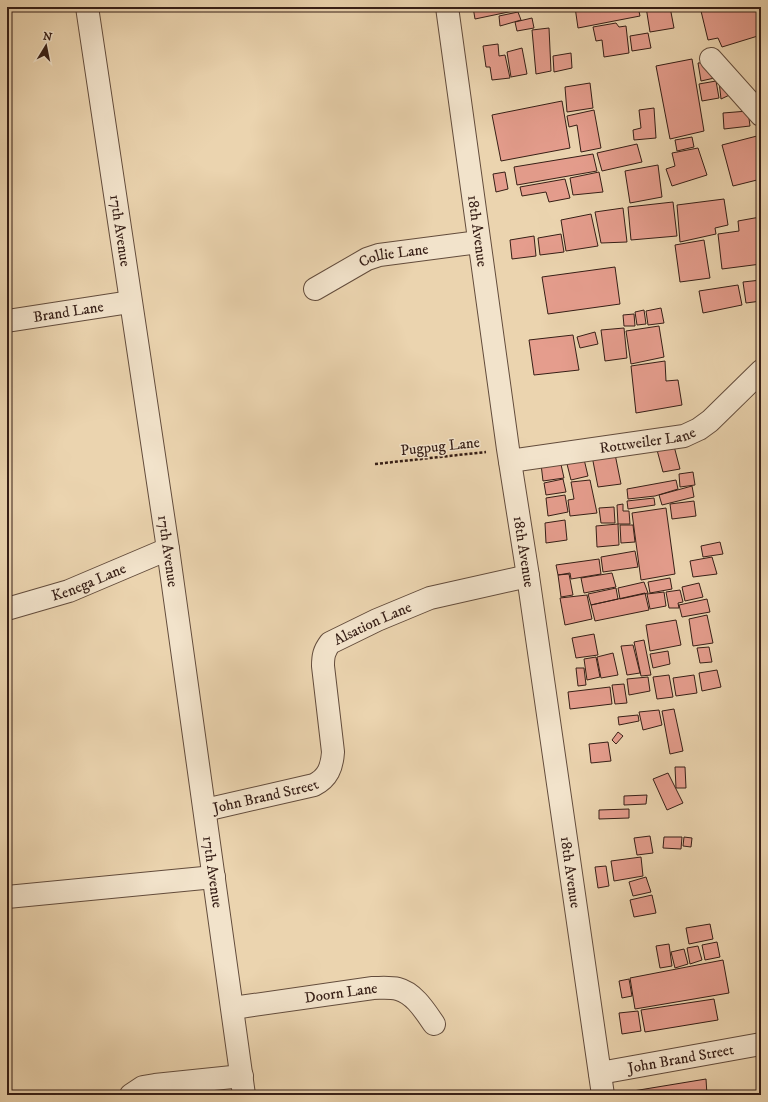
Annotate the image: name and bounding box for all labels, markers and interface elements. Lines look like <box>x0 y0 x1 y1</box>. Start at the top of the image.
north arrow <box>26 26 66 66</box>
text: N <box>42 29 53 45</box>
street label: 17th Avenue <box>105 193 135 268</box>
street label: 18th Avenue <box>463 194 492 268</box>
street label: Collie Lane <box>355 240 430 272</box>
street label: Brand Lane <box>32 297 105 327</box>
street label: Rottweiler Lane <box>598 423 699 458</box>
street label: Pugpug Lane <box>399 433 481 460</box>
street label: 17th Avenue <box>153 514 182 588</box>
street label: 18th Avenue <box>509 514 539 589</box>
street label: Kenega Lane <box>49 559 129 606</box>
street label: Alsation Lane <box>331 598 414 650</box>
street label: John Brand Street <box>209 775 322 818</box>
street label: 17th Avenue <box>198 835 227 909</box>
street label: 18th Avenue <box>556 835 585 909</box>
street label: Doorn Lane <box>303 979 377 1008</box>
street label: John Brand Street <box>624 1040 735 1078</box>

